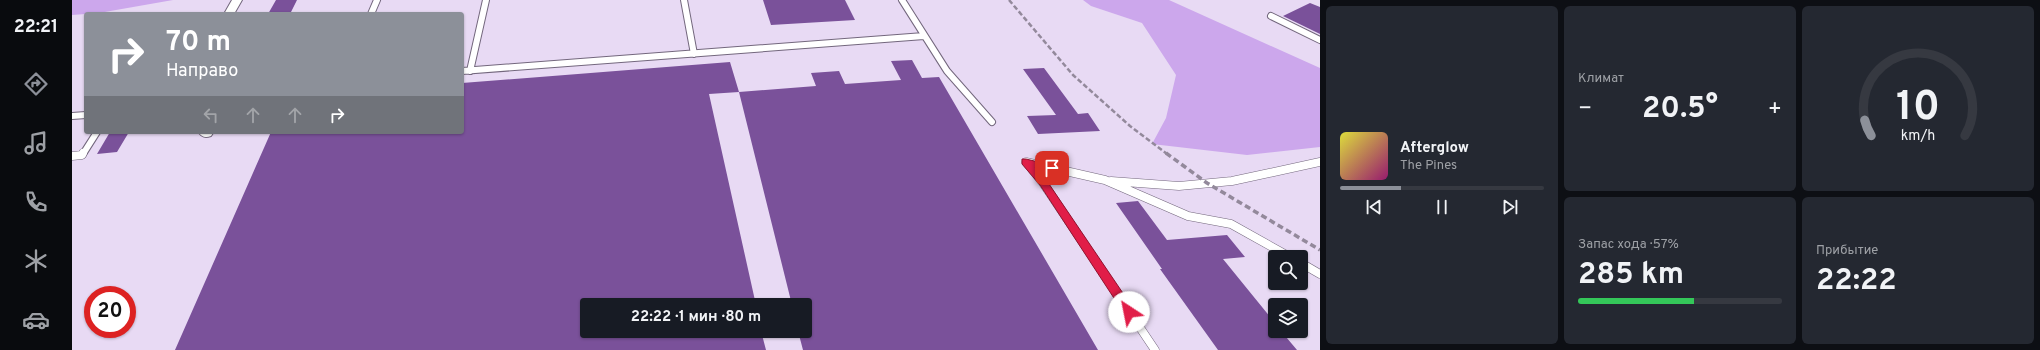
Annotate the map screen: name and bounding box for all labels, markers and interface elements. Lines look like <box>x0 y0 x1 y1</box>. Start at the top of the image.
text: 22:21 <box>14 16 58 39</box>
text: 70 m <box>166 25 231 61</box>
icon: right <box>100 28 152 80</box>
text: Направо <box>166 60 238 83</box>
icon: directions <box>22 70 50 98</box>
text: Климат <box>1578 71 1624 87</box>
text: 10 <box>1896 82 1940 135</box>
text: 20.5° <box>1642 91 1718 128</box>
text: − <box>1578 96 1592 123</box>
text: + <box>1768 96 1782 123</box>
icon: left <box>200 104 222 126</box>
icon: ahead <box>242 104 264 126</box>
icon: ahead <box>284 104 306 126</box>
icon: right <box>326 104 348 126</box>
text: km/h <box>1901 127 1935 145</box>
icon: music <box>22 129 50 157</box>
text: Afterglow <box>1400 139 1469 158</box>
pin <box>1035 151 1069 185</box>
icon: arrive <box>1041 157 1063 179</box>
text: The Pines <box>1400 158 1457 174</box>
icon: phone <box>22 188 50 216</box>
icon: previous <box>1363 196 1385 218</box>
icon: pause <box>1431 196 1453 218</box>
icon: next <box>1499 196 1521 218</box>
text: Запас хода · 57% <box>1578 237 1679 253</box>
text: Прибытие <box>1816 243 1878 259</box>
icon: climate <box>22 247 50 275</box>
map controls <box>1268 250 1308 338</box>
button: search <box>1268 250 1308 290</box>
text: 285 km <box>1578 257 1684 294</box>
text: 22:22 <box>1816 263 1897 300</box>
speed limit sign: 20 <box>84 286 136 338</box>
position arrow <box>1108 291 1150 333</box>
button: layers <box>1268 298 1308 338</box>
icon: car <box>22 306 50 334</box>
text: 22:22 · 1 мин · 80 m <box>631 308 761 327</box>

